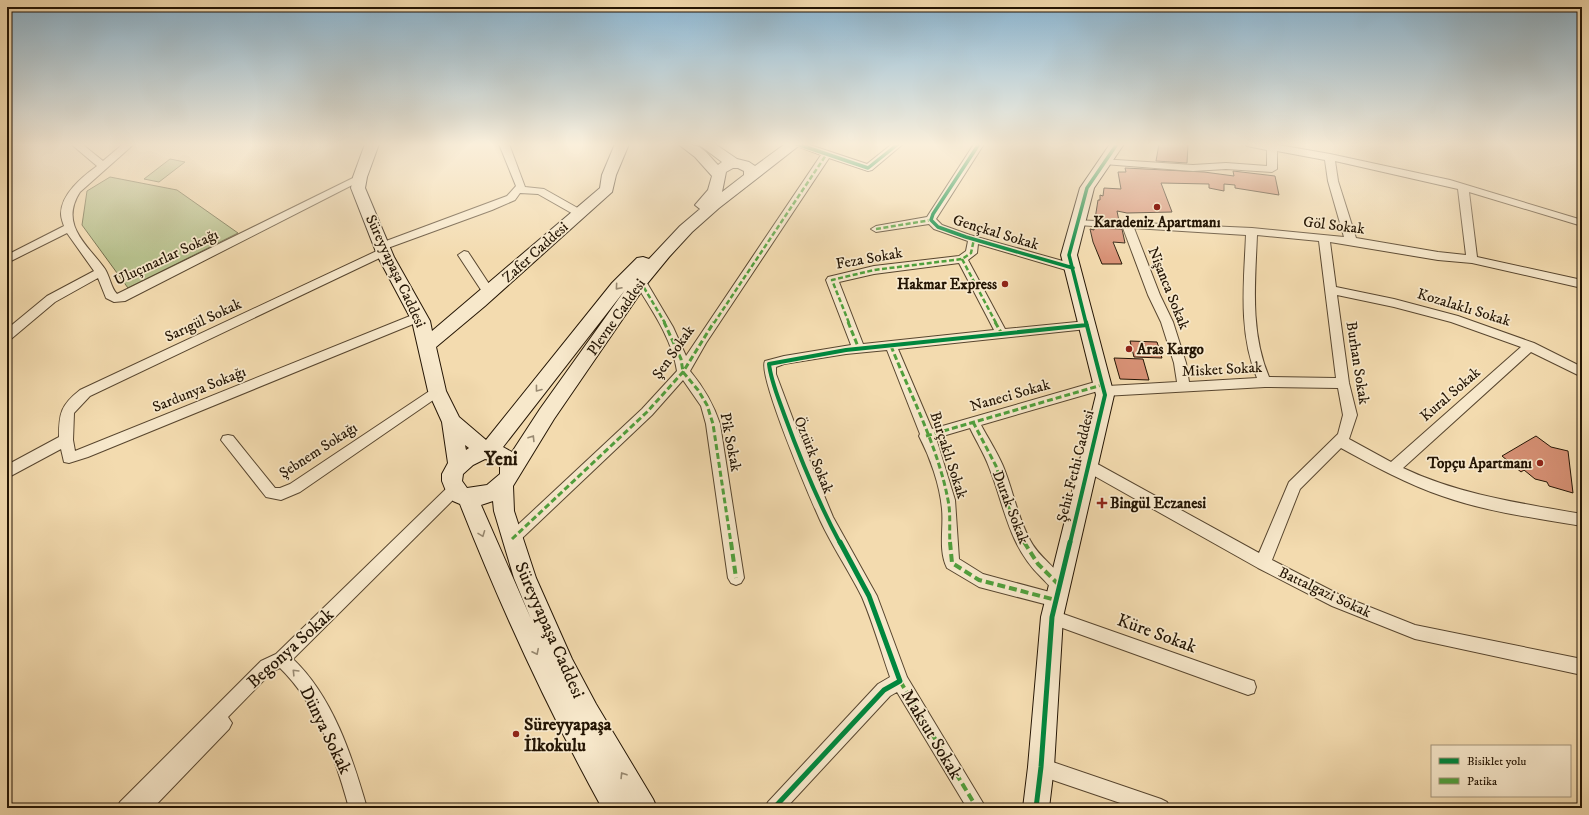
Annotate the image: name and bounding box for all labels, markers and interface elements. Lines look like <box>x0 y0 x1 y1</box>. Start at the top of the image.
marker: Karadeniz Apartmanı <box>1152 202 1162 212</box>
street label: Gençkal Sokak <box>951 210 1042 255</box>
street label: Süreyyapaşa Caddesi <box>361 212 430 331</box>
street label: Göl Sokak <box>1302 212 1366 239</box>
place label: Karadeniz Apartmanı <box>1093 213 1221 232</box>
street label: Zafer Caddesi <box>498 218 572 287</box>
street label: Uluçınarlar Sokağı <box>111 225 222 290</box>
street label: Feza Sokak <box>834 243 905 274</box>
street label: Nişanca Sokak <box>1143 244 1194 333</box>
street label: Plevne Caddesi <box>583 275 650 359</box>
place label: Hakmar Express <box>897 275 997 294</box>
marker: Hakmar Express <box>1000 279 1010 289</box>
one-way arrow <box>616 282 623 290</box>
street label: Kozalaklı Sokak <box>1415 284 1513 331</box>
street label: Sarıgül Sokak <box>162 294 245 346</box>
street label: Burhan Sokak <box>1342 320 1374 407</box>
street label: Şen Sokak <box>648 321 699 383</box>
place label: Aras Kargo <box>1136 340 1205 359</box>
marker: Aras Kargo <box>1124 344 1134 354</box>
street label: Misket Sokak <box>1181 358 1263 381</box>
street label: Sardunya Sokağı <box>150 362 249 417</box>
street label: Kural Sokak <box>1416 363 1485 426</box>
street label: Naneci Sokak <box>968 375 1053 416</box>
one-way arrow <box>536 385 543 392</box>
street label: Şehit Fethi Caddesi <box>1052 408 1099 524</box>
street label: Burçaklı Sokak <box>926 409 972 502</box>
street label: Pik Sokak <box>715 411 746 474</box>
street label: Öztürk Sokak <box>789 414 838 497</box>
street label: Şebnem Sokağı <box>276 418 361 483</box>
one-way arrow <box>527 435 534 442</box>
district label: Yeni <box>483 448 518 471</box>
place label: Topçu Apartmanı <box>1426 454 1532 473</box>
marker: Topçu Apartmanı <box>1535 458 1545 468</box>
street label: Durak Sokak <box>988 468 1033 547</box>
place label: Bingül Eczanesi <box>1110 494 1206 513</box>
marker: Bingül Eczanesi <box>1097 498 1107 508</box>
one-way arrow <box>478 530 486 537</box>
street label: Süreyyapaşa Caddesi <box>509 559 589 702</box>
street label: Battalgazi Sokak <box>1275 563 1375 622</box>
street label: Begonya Sokak <box>243 604 339 693</box>
street label: Küre Sokak <box>1114 609 1199 658</box>
one-way arrow <box>531 648 539 655</box>
one-way arrow <box>292 669 300 677</box>
street label: Dünya Sokak <box>294 683 356 778</box>
street label: Maksut Sokak <box>896 686 967 784</box>
place label: Süreyyapaşa İlkokulu <box>524 714 612 757</box>
marker: Süreyyapaşa İlkokulu <box>511 729 521 739</box>
legend <box>1431 745 1571 797</box>
text: Bisiklet yolu <box>1467 754 1527 769</box>
one-way arrow <box>621 772 628 779</box>
text: Patika <box>1467 774 1498 789</box>

